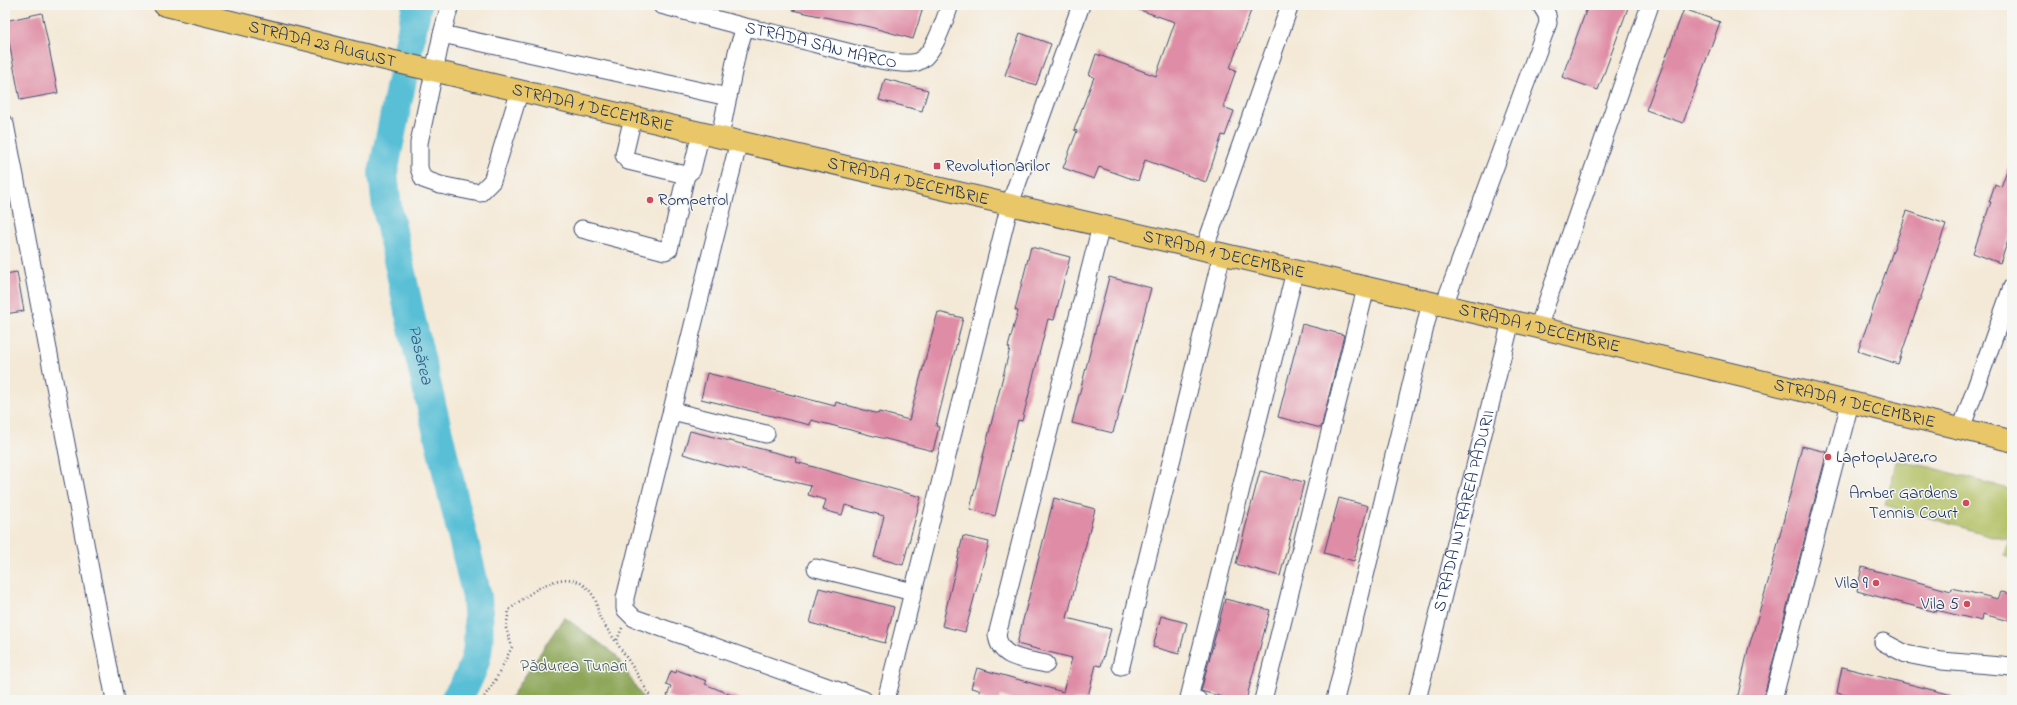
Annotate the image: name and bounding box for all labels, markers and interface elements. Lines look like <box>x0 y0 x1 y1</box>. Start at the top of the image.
street label: STRADA 23 AUGUST <box>246 14 399 74</box>
street label: STRADA SAN MARCO <box>743 15 899 75</box>
street label: STRADA 1 DECEMBRIE <box>509 77 676 139</box>
street label: STRADA 1 DECEMBRIE <box>825 150 992 212</box>
place label: Revoluționarilor <box>945 154 1051 179</box>
marker: Revoluționarilor <box>932 161 942 171</box>
place label: Rompetrol <box>658 188 729 213</box>
marker: Rompetrol <box>645 195 655 205</box>
street label: STRADA 1 DECEMBRIE <box>1141 223 1307 285</box>
street label: STRADA 1 DECEMBRIE <box>1456 297 1623 359</box>
water label: Pasărea <box>400 322 439 388</box>
street label: STRADA 1 DECEMBRIE <box>1771 372 1938 435</box>
street label: STRADA INTRAREA PĂDURII <box>1427 407 1501 614</box>
place label: LaptopWare.ro <box>1836 445 1937 470</box>
marker: LaptopWare.ro <box>1823 452 1833 462</box>
place label: Amber Gardens Tennis Court <box>1849 481 1958 526</box>
marker: Amber Gardens Tennis Court <box>1961 498 1971 508</box>
place label: Vila 9 <box>1834 571 1868 596</box>
marker: Vila 9 <box>1871 578 1881 588</box>
place label: Vila 5 <box>1920 592 1959 617</box>
marker: Vila 5 <box>1962 599 1972 609</box>
park label: Pădurea Tunari <box>520 654 628 679</box>

